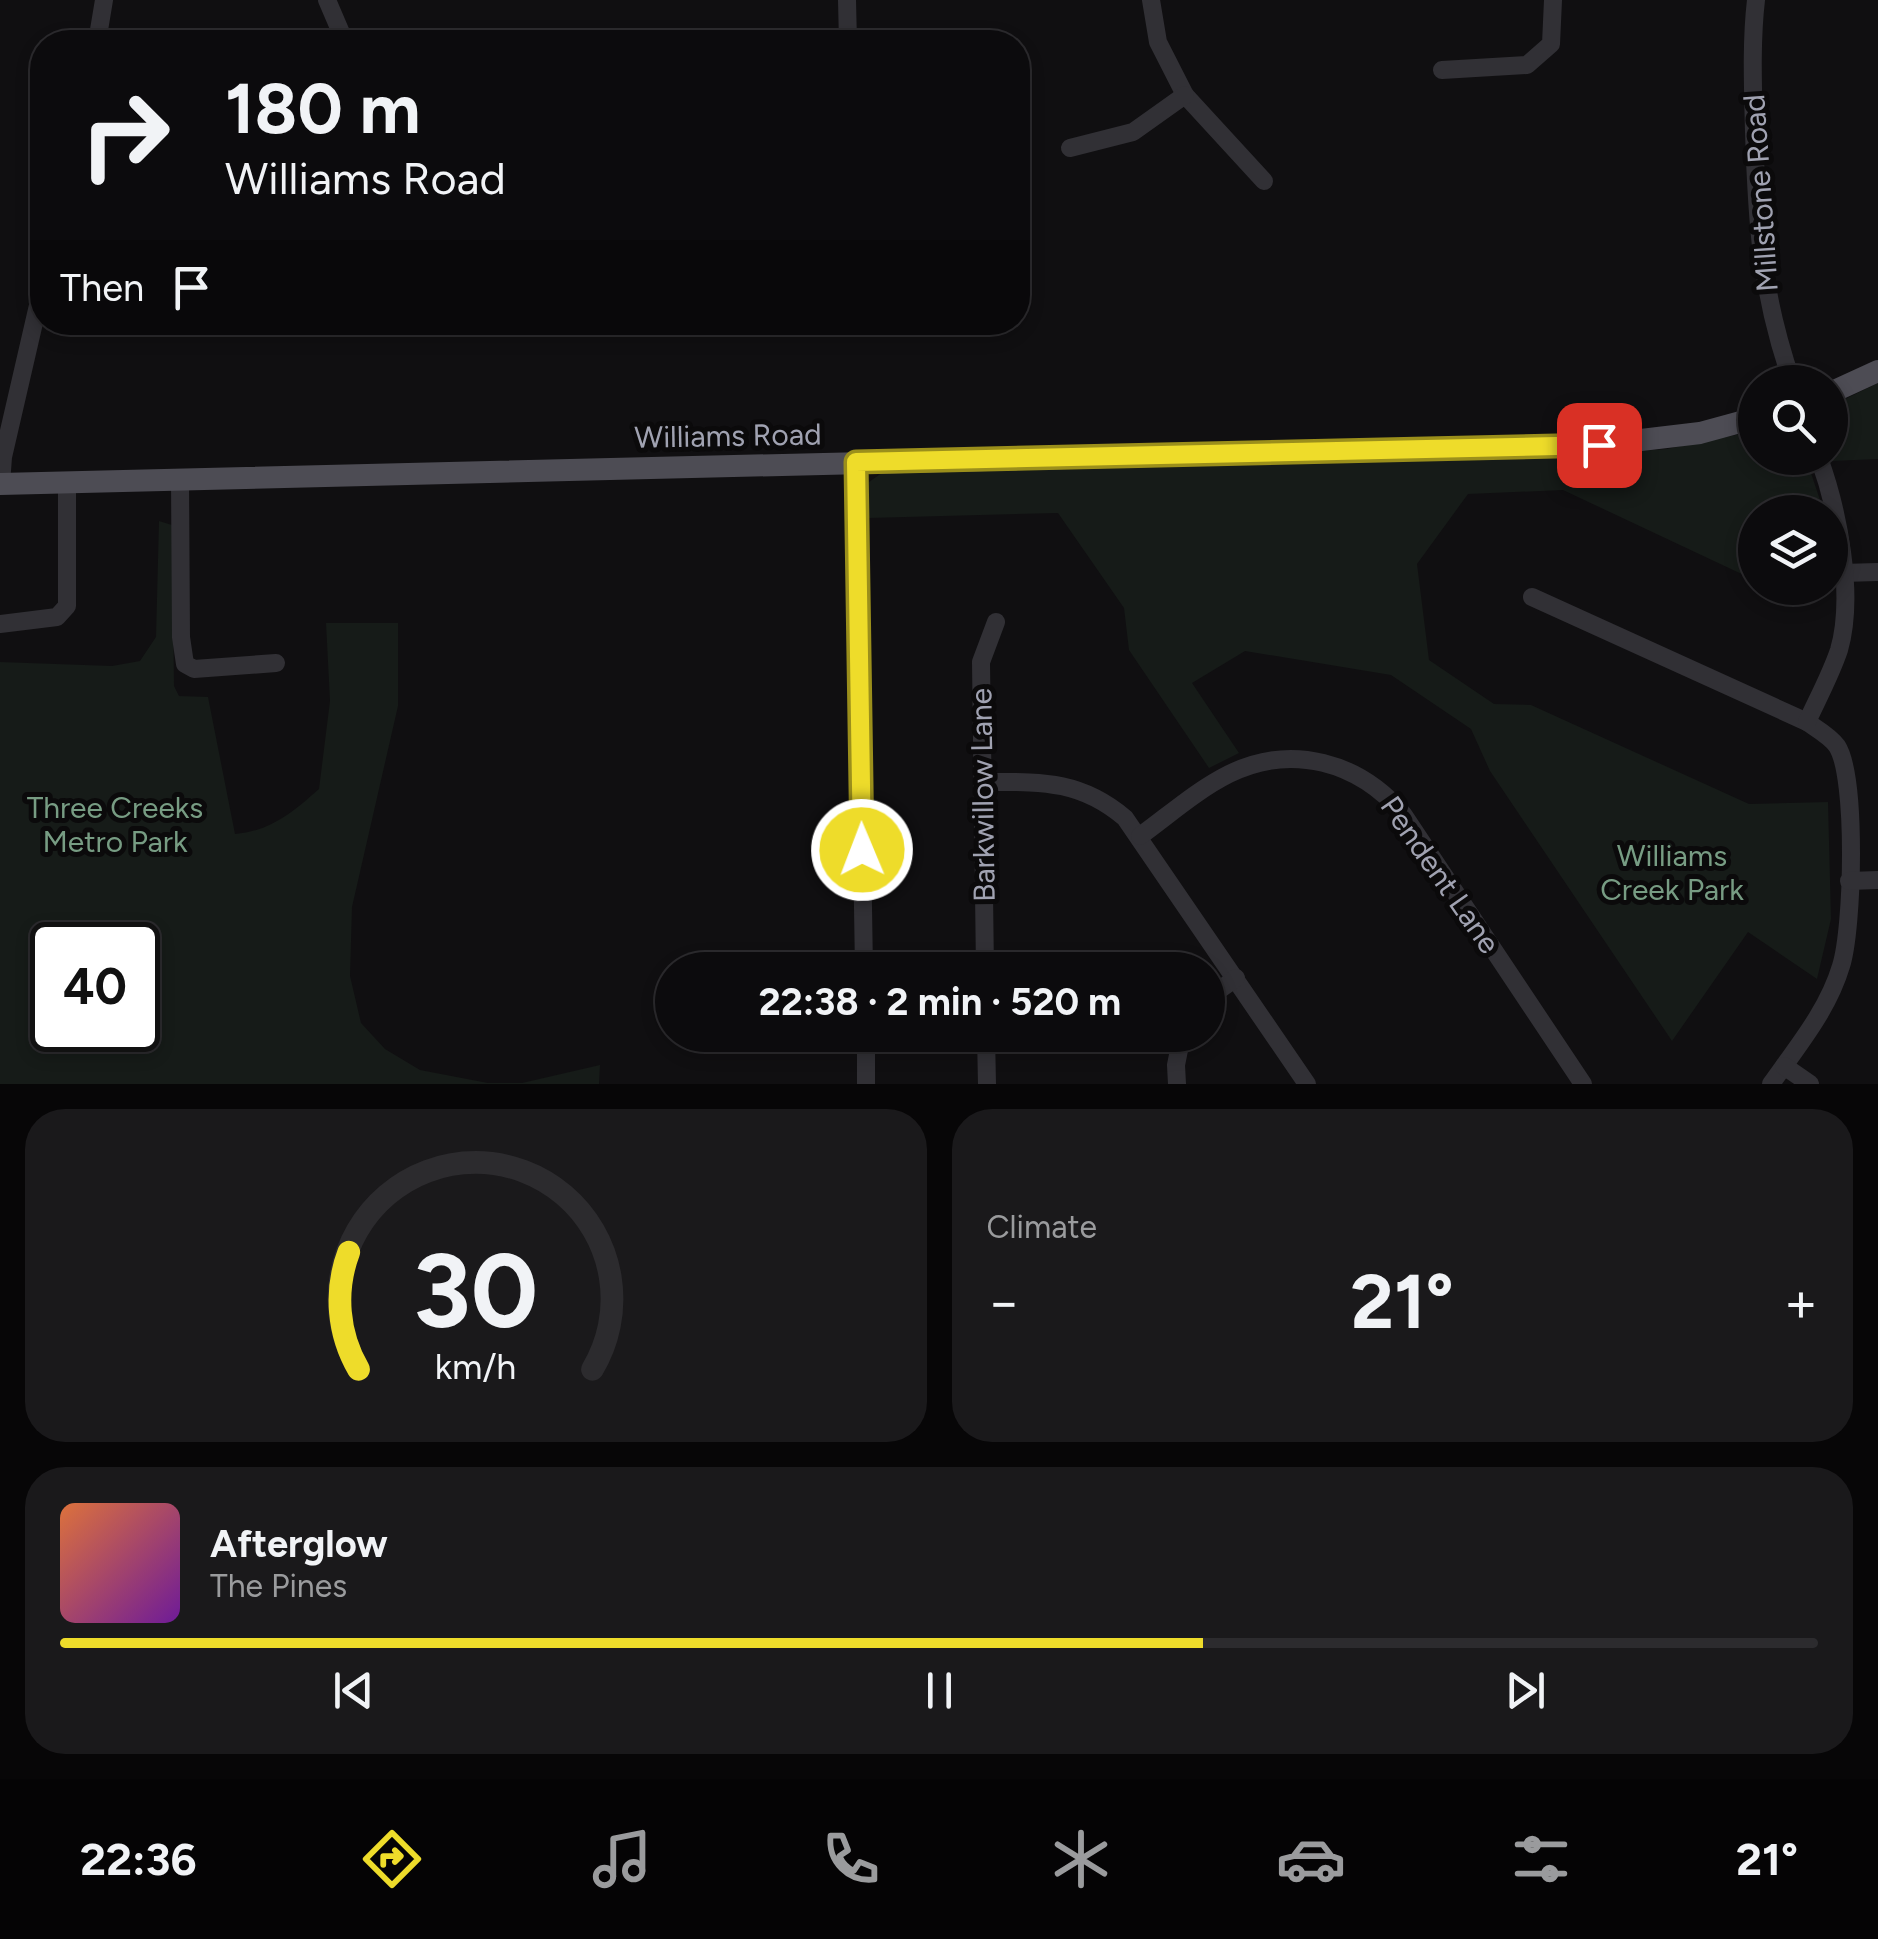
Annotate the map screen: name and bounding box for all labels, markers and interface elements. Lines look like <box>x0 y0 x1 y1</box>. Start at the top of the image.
text: 180 m <box>225 66 420 151</box>
icon: right <box>60 70 190 200</box>
street label: Millstone Road <box>1735 93 1786 293</box>
text: Williams Road <box>225 151 506 205</box>
icon: arrive <box>164 260 219 315</box>
text: Then <box>60 265 144 311</box>
map controls <box>1738 365 1848 605</box>
button: search <box>1738 365 1848 475</box>
pin <box>1557 403 1642 488</box>
street label: Williams Road <box>634 415 822 456</box>
icon: arrive <box>1572 418 1627 473</box>
button: layers <box>1738 495 1848 605</box>
street label: Barkwillow Lane <box>962 688 1003 902</box>
park label: Three Creeks Metro Park <box>27 789 203 860</box>
street label: Pendent Lane <box>1373 789 1508 961</box>
position arrow <box>810 798 914 902</box>
park label: Williams Creek Park <box>1600 837 1744 908</box>
speed limit sign: 40 <box>30 922 160 1052</box>
text: 22:38 · 2 min · 520 m <box>759 979 1121 1025</box>
text: Climate <box>987 1208 1097 1246</box>
text: 30 <box>413 1228 538 1353</box>
text: 21° <box>1351 1257 1454 1347</box>
text: − <box>987 1269 1021 1335</box>
text: + <box>1784 1269 1818 1335</box>
text: km/h <box>435 1345 517 1388</box>
text: Afterglow <box>210 1521 388 1567</box>
text: The Pines <box>210 1567 347 1605</box>
icon: previous <box>326 1663 381 1718</box>
icon: pause <box>912 1663 967 1718</box>
icon: next <box>1498 1663 1553 1718</box>
icon: directions <box>357 1824 427 1894</box>
icon: music <box>587 1824 657 1894</box>
icon: phone <box>816 1824 886 1894</box>
icon: climate <box>1046 1824 1116 1894</box>
icon: car <box>1276 1824 1346 1894</box>
icon: filters <box>1506 1824 1576 1894</box>
text: 22:36 <box>80 1832 197 1886</box>
text: 21° <box>1736 1832 1798 1886</box>

